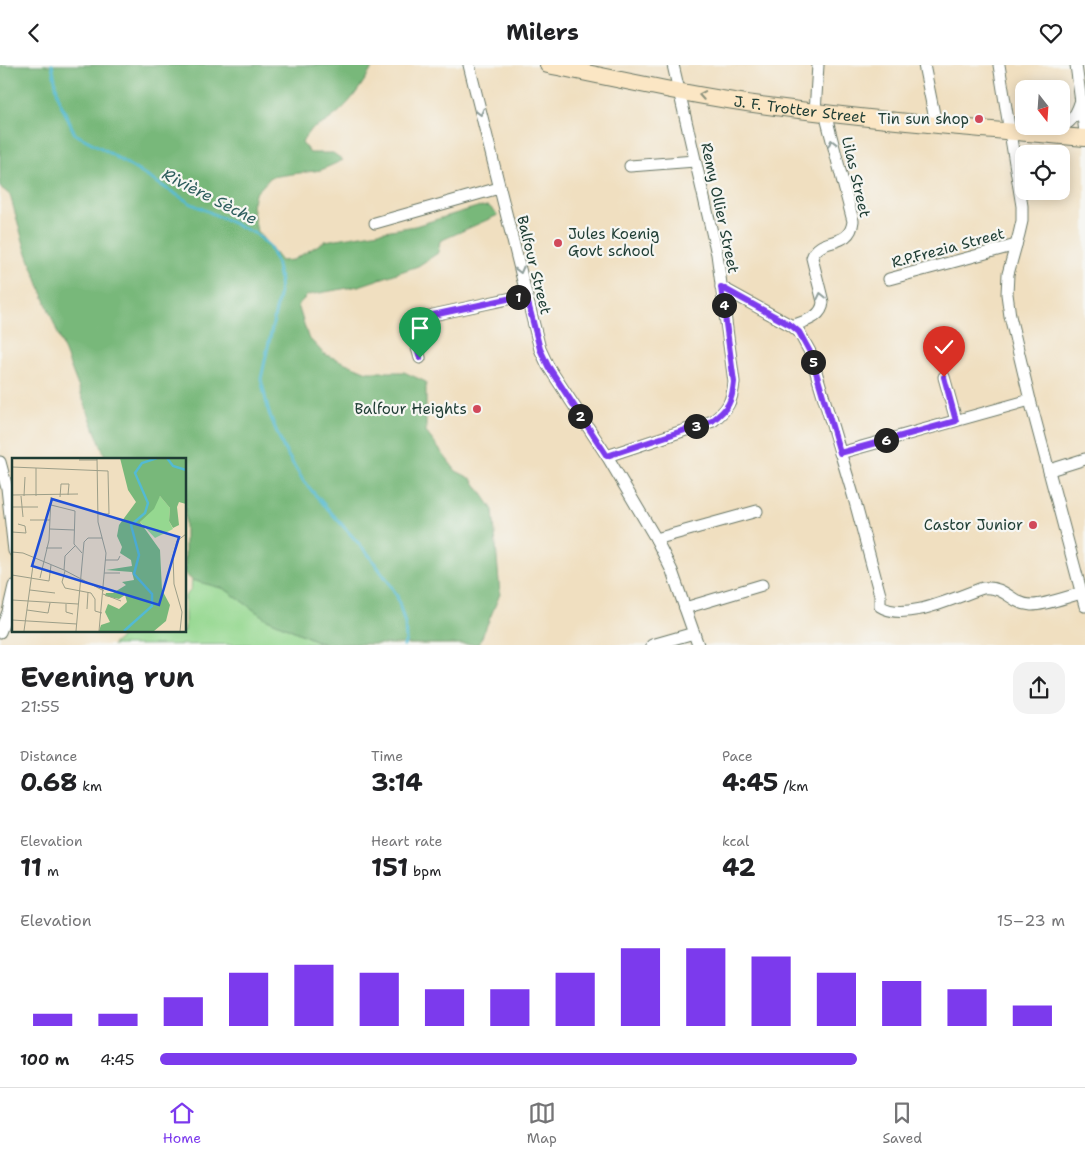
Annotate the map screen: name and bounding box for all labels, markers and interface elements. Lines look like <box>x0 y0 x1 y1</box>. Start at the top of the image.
text: Milers <box>506 18 579 47</box>
icon: back <box>20 19 48 47</box>
icon: heart <box>1037 19 1065 47</box>
north arrow <box>1015 80 1070 135</box>
map controls <box>1015 80 1070 200</box>
one-way arrow <box>698 91 707 101</box>
street label: J. F. Trotter Street <box>732 91 867 128</box>
one-way arrow <box>475 108 485 116</box>
place label: Tin sun shop <box>878 109 969 129</box>
marker: Tin sun shop <box>973 113 985 125</box>
street label: Lilas Street <box>837 135 875 219</box>
one-way arrow <box>828 139 838 147</box>
street label: Remy Ollier Street <box>696 141 744 275</box>
button: locate <box>1015 145 1070 200</box>
water label: Rivière Sèche <box>159 164 261 229</box>
street label: Balfour Street <box>512 213 556 317</box>
street label: R.P.Frezia Street <box>889 223 1007 273</box>
place label: Jules Koenig Govt school <box>568 224 660 261</box>
marker: Jules Koenig Govt school <box>552 237 564 249</box>
one-way arrow <box>514 265 525 274</box>
pin: 1 <box>506 285 530 309</box>
text: 1 <box>515 288 522 306</box>
one-way arrow <box>816 291 827 300</box>
pin: 4 <box>712 293 736 317</box>
text: 4 <box>720 296 729 314</box>
pin <box>399 307 441 358</box>
icon: arrive <box>406 314 434 342</box>
pin <box>923 326 965 377</box>
icon: check <box>930 333 958 361</box>
pin: 5 <box>800 349 826 375</box>
text: 5 <box>809 353 818 371</box>
place label: Balfour Heights <box>354 399 467 419</box>
marker: Balfour Heights <box>471 403 483 415</box>
pin: 2 <box>568 403 592 429</box>
text: 2 <box>576 407 585 425</box>
pin: 3 <box>684 413 708 439</box>
text: 3 <box>692 417 701 435</box>
pin: 6 <box>874 427 898 453</box>
text: 6 <box>882 431 891 449</box>
inset map <box>12 458 186 632</box>
place label: Castor Junior <box>924 515 1023 535</box>
marker: Castor Junior <box>1027 519 1039 531</box>
text: Evening run <box>20 658 195 696</box>
button: share <box>1013 662 1065 714</box>
text: 21:55 <box>20 696 60 717</box>
text: Distance <box>20 747 77 765</box>
text: Time <box>371 747 403 765</box>
text: Pace <box>722 747 753 765</box>
text: 0.68 <box>20 765 77 799</box>
text: 3:14 <box>371 765 423 799</box>
text: 4:45 <box>722 765 778 799</box>
text: km <box>77 777 102 795</box>
text: /km <box>778 777 808 795</box>
text: Elevation <box>20 832 83 850</box>
text: Heart rate <box>371 832 442 850</box>
text: kcal <box>722 832 749 850</box>
text: 11 <box>20 850 42 884</box>
text: 151 <box>371 850 408 884</box>
text: 42 <box>722 850 756 884</box>
text: m <box>42 862 59 880</box>
text: bpm <box>408 862 441 880</box>
text: Elevation <box>20 910 92 931</box>
text: 15–23 m <box>997 910 1065 931</box>
text: 100 m <box>20 1049 69 1070</box>
text: 4:45 <box>100 1049 135 1070</box>
tab: Home <box>163 1099 201 1147</box>
tab: Map <box>527 1099 557 1147</box>
tab: Saved <box>882 1099 922 1147</box>

